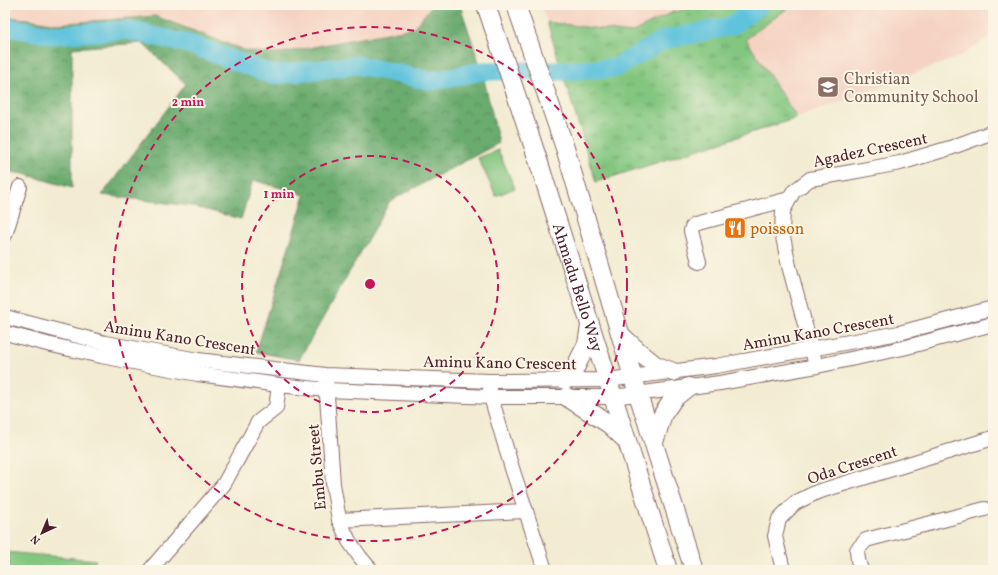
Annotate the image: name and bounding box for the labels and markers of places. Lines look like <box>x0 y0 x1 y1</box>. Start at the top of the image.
place label: Christian Community School <box>844 69 979 109</box>
school or university icon: Christian Community School <box>815 74 841 100</box>
restaurant icon: poisson <box>722 215 748 241</box>
place label: poisson <box>750 219 804 241</box>
centre of rings <box>363 277 377 291</box>

